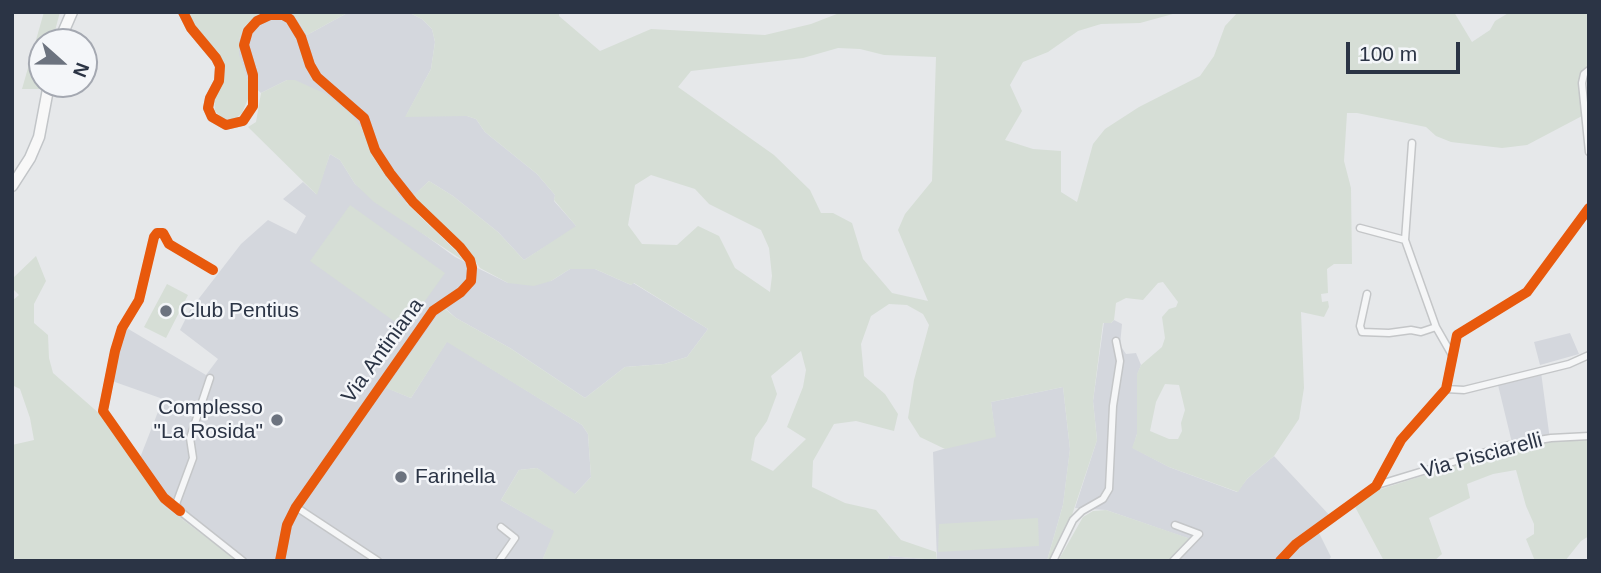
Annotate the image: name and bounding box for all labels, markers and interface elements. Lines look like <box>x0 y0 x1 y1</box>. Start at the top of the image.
north arrow <box>28 28 98 98</box>
scale bar <box>1349 28 1463 72</box>
text: 100 m <box>1359 42 1417 65</box>
text: N <box>69 60 93 80</box>
street label: Via Antiniana <box>337 294 429 408</box>
place label: Club Pentius <box>180 298 299 324</box>
marker: Club Pentius <box>158 303 174 319</box>
place label: Complesso "La Rosida" <box>154 395 263 445</box>
marker: Complesso "La Rosida" <box>269 412 285 428</box>
street label: Via Pisciarelli <box>1419 428 1545 484</box>
place label: Farinella <box>415 464 496 490</box>
marker: Farinella <box>393 469 409 485</box>

